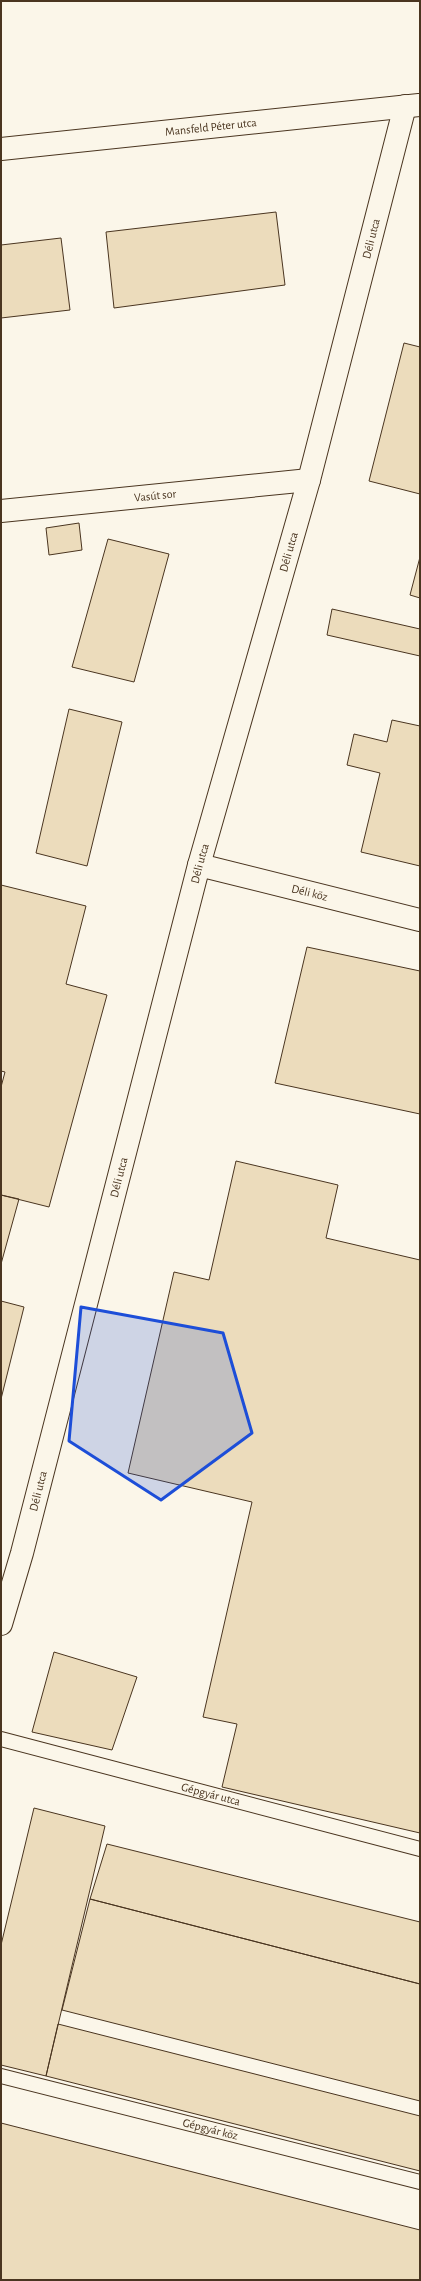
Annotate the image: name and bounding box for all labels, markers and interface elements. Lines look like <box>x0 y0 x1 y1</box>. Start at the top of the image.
street label: Mansfeld Péter utca <box>165 116 258 138</box>
street label: Déli utca <box>360 217 382 260</box>
street label: Vasút sor <box>134 487 177 504</box>
street label: Déli utca <box>277 530 300 573</box>
street label: Déli utca <box>188 842 211 885</box>
street label: Déli köz <box>290 882 329 903</box>
street label: Déli utca <box>108 1155 130 1199</box>
street label: Déli utca <box>27 1469 49 1512</box>
street label: Gépgyár utca <box>180 1781 242 1808</box>
street label: Gépgyár köz <box>181 2116 239 2142</box>

